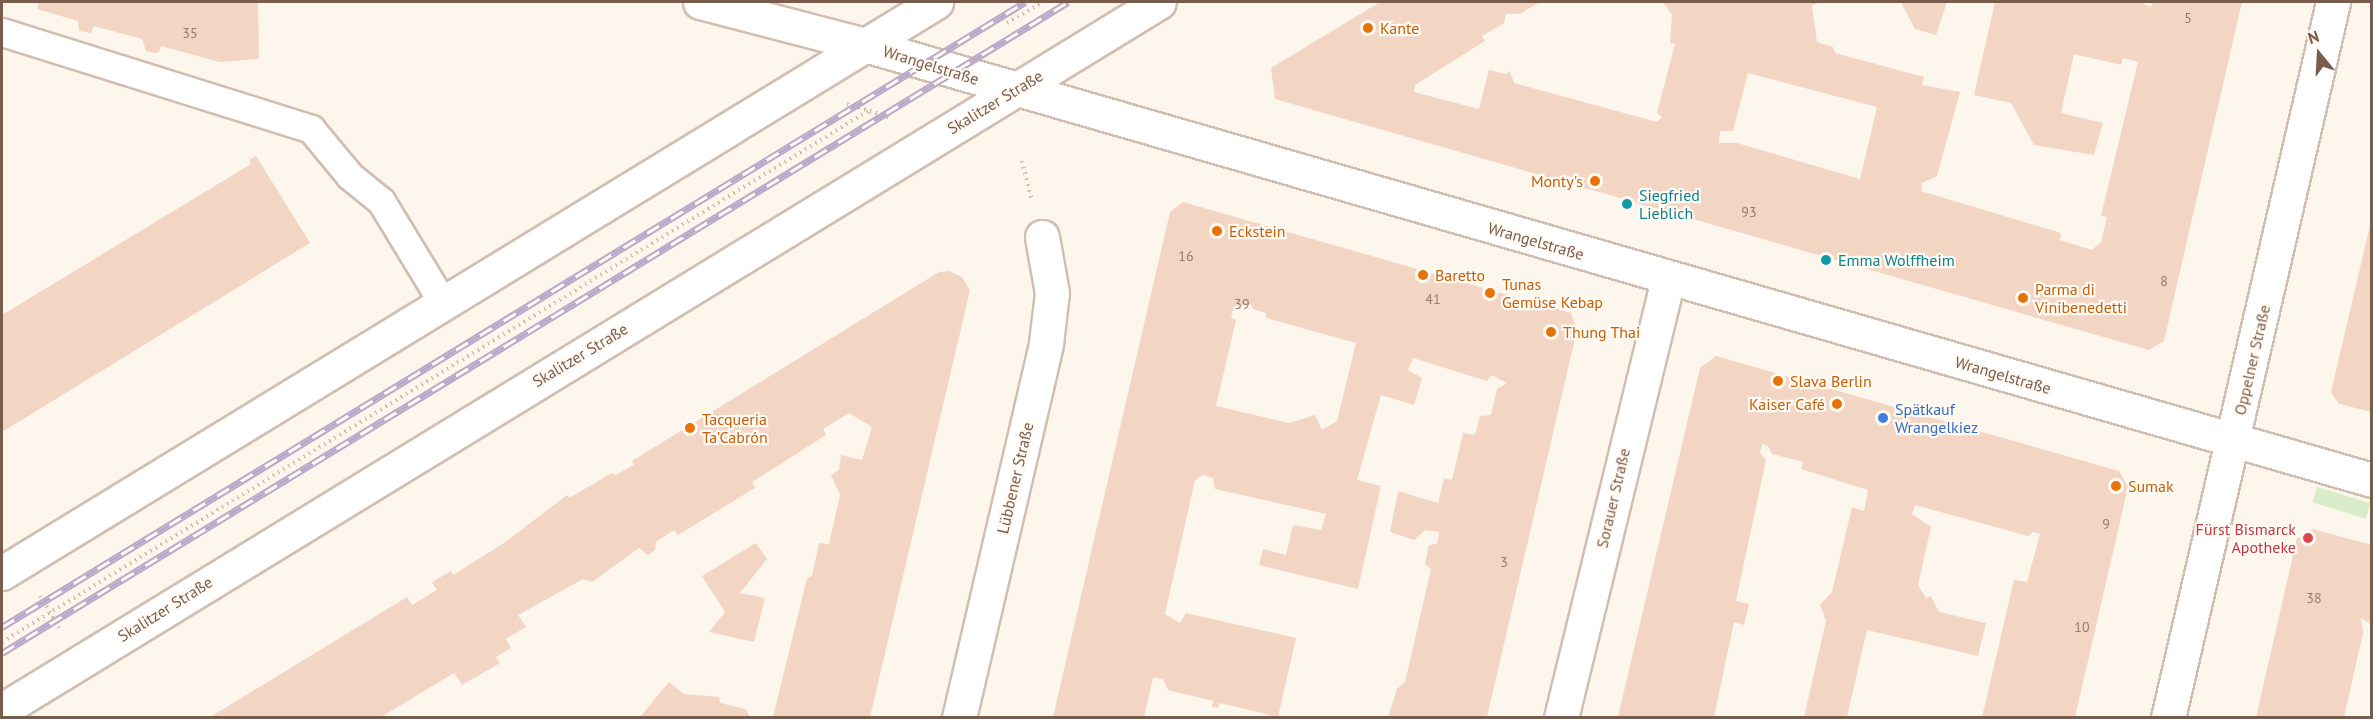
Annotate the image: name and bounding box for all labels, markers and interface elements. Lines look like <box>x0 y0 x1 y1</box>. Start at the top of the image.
house number: 5 <box>2184 10 2192 26</box>
place label: Kante <box>1380 18 1419 38</box>
marker: Kante <box>1361 21 1375 35</box>
north arrow <box>2289 24 2349 84</box>
house number: 35 <box>182 25 198 41</box>
text: N <box>2305 26 2322 48</box>
street label: Wrangelstraße <box>881 41 981 89</box>
street label: Skalitzer Straße <box>944 66 1046 138</box>
place label: Monty's <box>1531 171 1583 191</box>
marker: Monty's <box>1588 174 1602 188</box>
place label: Siegfried Lieblich <box>1639 185 1700 223</box>
marker: Siegfried Lieblich <box>1620 197 1634 211</box>
house number: 93 <box>1741 204 1757 220</box>
street label: Wrangelstraße <box>1486 218 1586 264</box>
place label: Eckstein <box>1229 221 1286 241</box>
marker: Eckstein <box>1210 224 1224 238</box>
house number: 16 <box>1178 248 1194 264</box>
place label: Emma Wolffheim <box>1838 250 1955 270</box>
marker: Emma Wolffheim <box>1819 253 1833 267</box>
place label: Baretto <box>1435 265 1485 285</box>
marker: Baretto <box>1416 268 1430 282</box>
house number: 8 <box>2160 273 2168 289</box>
place label: Tunas Gemüse Kebap <box>1502 274 1603 312</box>
place label: Parma di Vinibenedetti <box>2035 279 2127 317</box>
marker: Tunas Gemüse Kebap <box>1483 286 1497 300</box>
house number: 41 <box>1425 291 1441 307</box>
marker: Parma di Vinibenedetti <box>2016 291 2030 305</box>
house number: 39 <box>1234 296 1250 312</box>
street label: Oppelner Straße <box>2230 303 2274 417</box>
street label: Skalitzer Straße <box>529 319 631 391</box>
place label: Thung Thai <box>1563 322 1641 342</box>
marker: Thung Thai <box>1544 325 1558 339</box>
street label: Wrangelstraße <box>1953 352 2053 398</box>
place label: Slava Berlin <box>1790 371 1872 391</box>
marker: Slava Berlin <box>1771 374 1785 388</box>
place label: Kaiser Café <box>1749 394 1825 414</box>
marker: Kaiser Café <box>1830 397 1844 411</box>
place label: Spätkauf Wrangelkiez <box>1895 399 1978 437</box>
place label: Tacqueria Ta’Cabrón <box>702 409 768 447</box>
marker: Spätkauf Wrangelkiez <box>1876 411 1890 425</box>
street label: Lübbener Straße <box>993 420 1037 536</box>
marker: Tacqueria Ta’Cabrón <box>683 421 697 435</box>
street label: Sorauer Straße <box>1592 446 1634 550</box>
place label: Sumak <box>2128 476 2174 496</box>
marker: Sumak <box>2109 479 2123 493</box>
house number: 9 <box>2102 516 2110 532</box>
place label: Fürst Bismarck Apotheke <box>2196 519 2296 557</box>
marker: Fürst Bismarck Apotheke <box>2301 531 2315 545</box>
house number: 3 <box>1500 554 1508 570</box>
street label: Skalitzer Straße <box>114 572 216 646</box>
house number: 38 <box>2306 590 2322 606</box>
house number: 10 <box>2074 619 2090 635</box>

